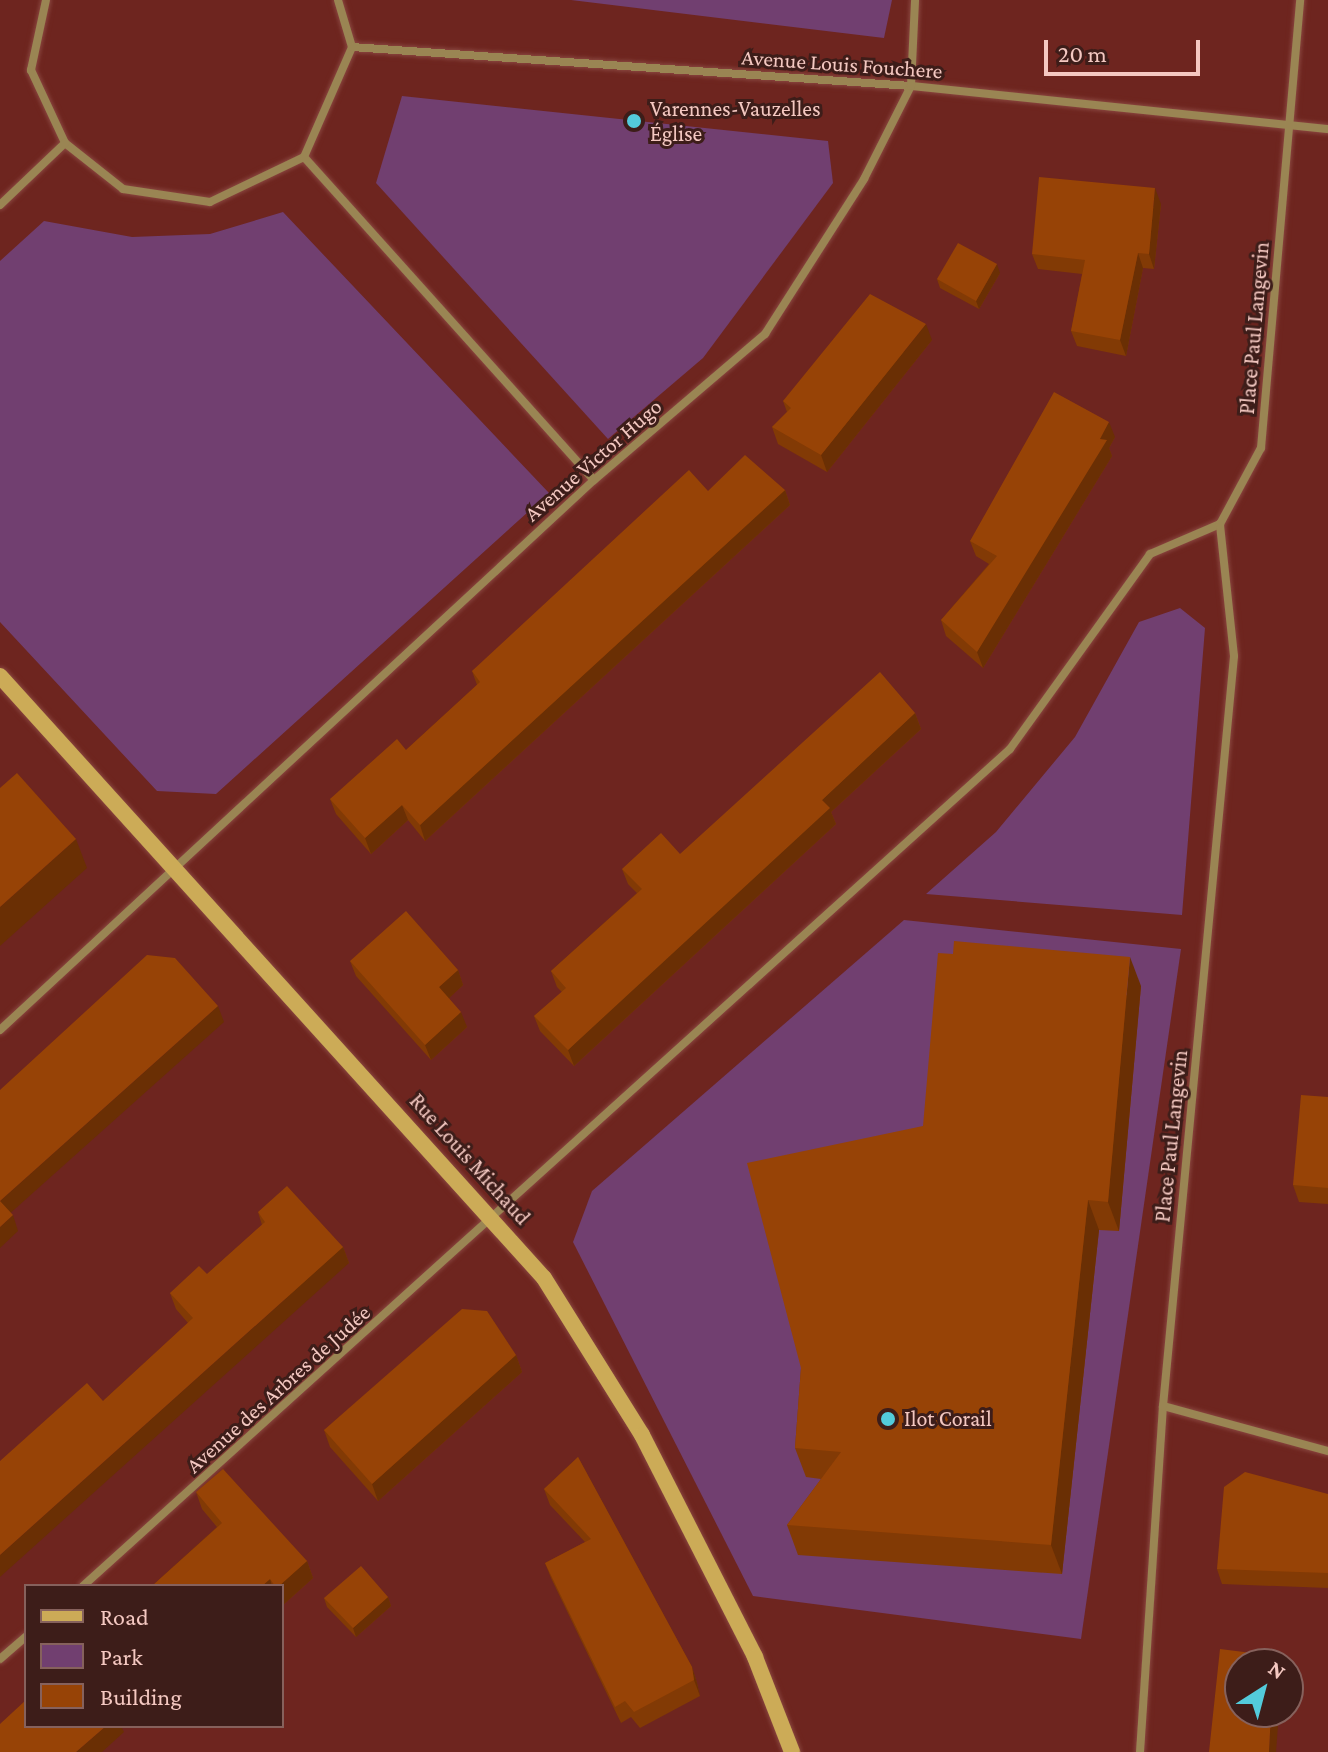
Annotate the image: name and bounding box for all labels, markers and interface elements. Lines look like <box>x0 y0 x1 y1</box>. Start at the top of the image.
scale bar <box>1048 24 1204 74</box>
text: 20 m <box>1058 40 1107 67</box>
street label: Avenue Louis Fouchere <box>741 44 943 84</box>
place label: Varennes-Vauzelles Église <box>650 95 821 146</box>
marker: Varennes-Vauzelles Église <box>625 112 643 130</box>
street label: Place Paul Langevin <box>1233 241 1275 415</box>
street label: Avenue Victor Hugo <box>519 393 667 527</box>
street label: Place Paul Langevin <box>1149 1049 1193 1223</box>
street label: Rue Louis Michaud <box>404 1088 536 1230</box>
street label: Avenue des Arbres de Judée <box>180 1299 376 1479</box>
place label: Ilot Corail <box>904 1406 992 1432</box>
marker: Ilot Corail <box>879 1410 897 1428</box>
legend <box>24 1584 284 1728</box>
text: Road <box>100 1603 149 1630</box>
text: Park <box>100 1643 143 1670</box>
north arrow <box>1224 1648 1304 1728</box>
text: N <box>1264 1655 1291 1684</box>
text: Building <box>100 1683 182 1710</box>

